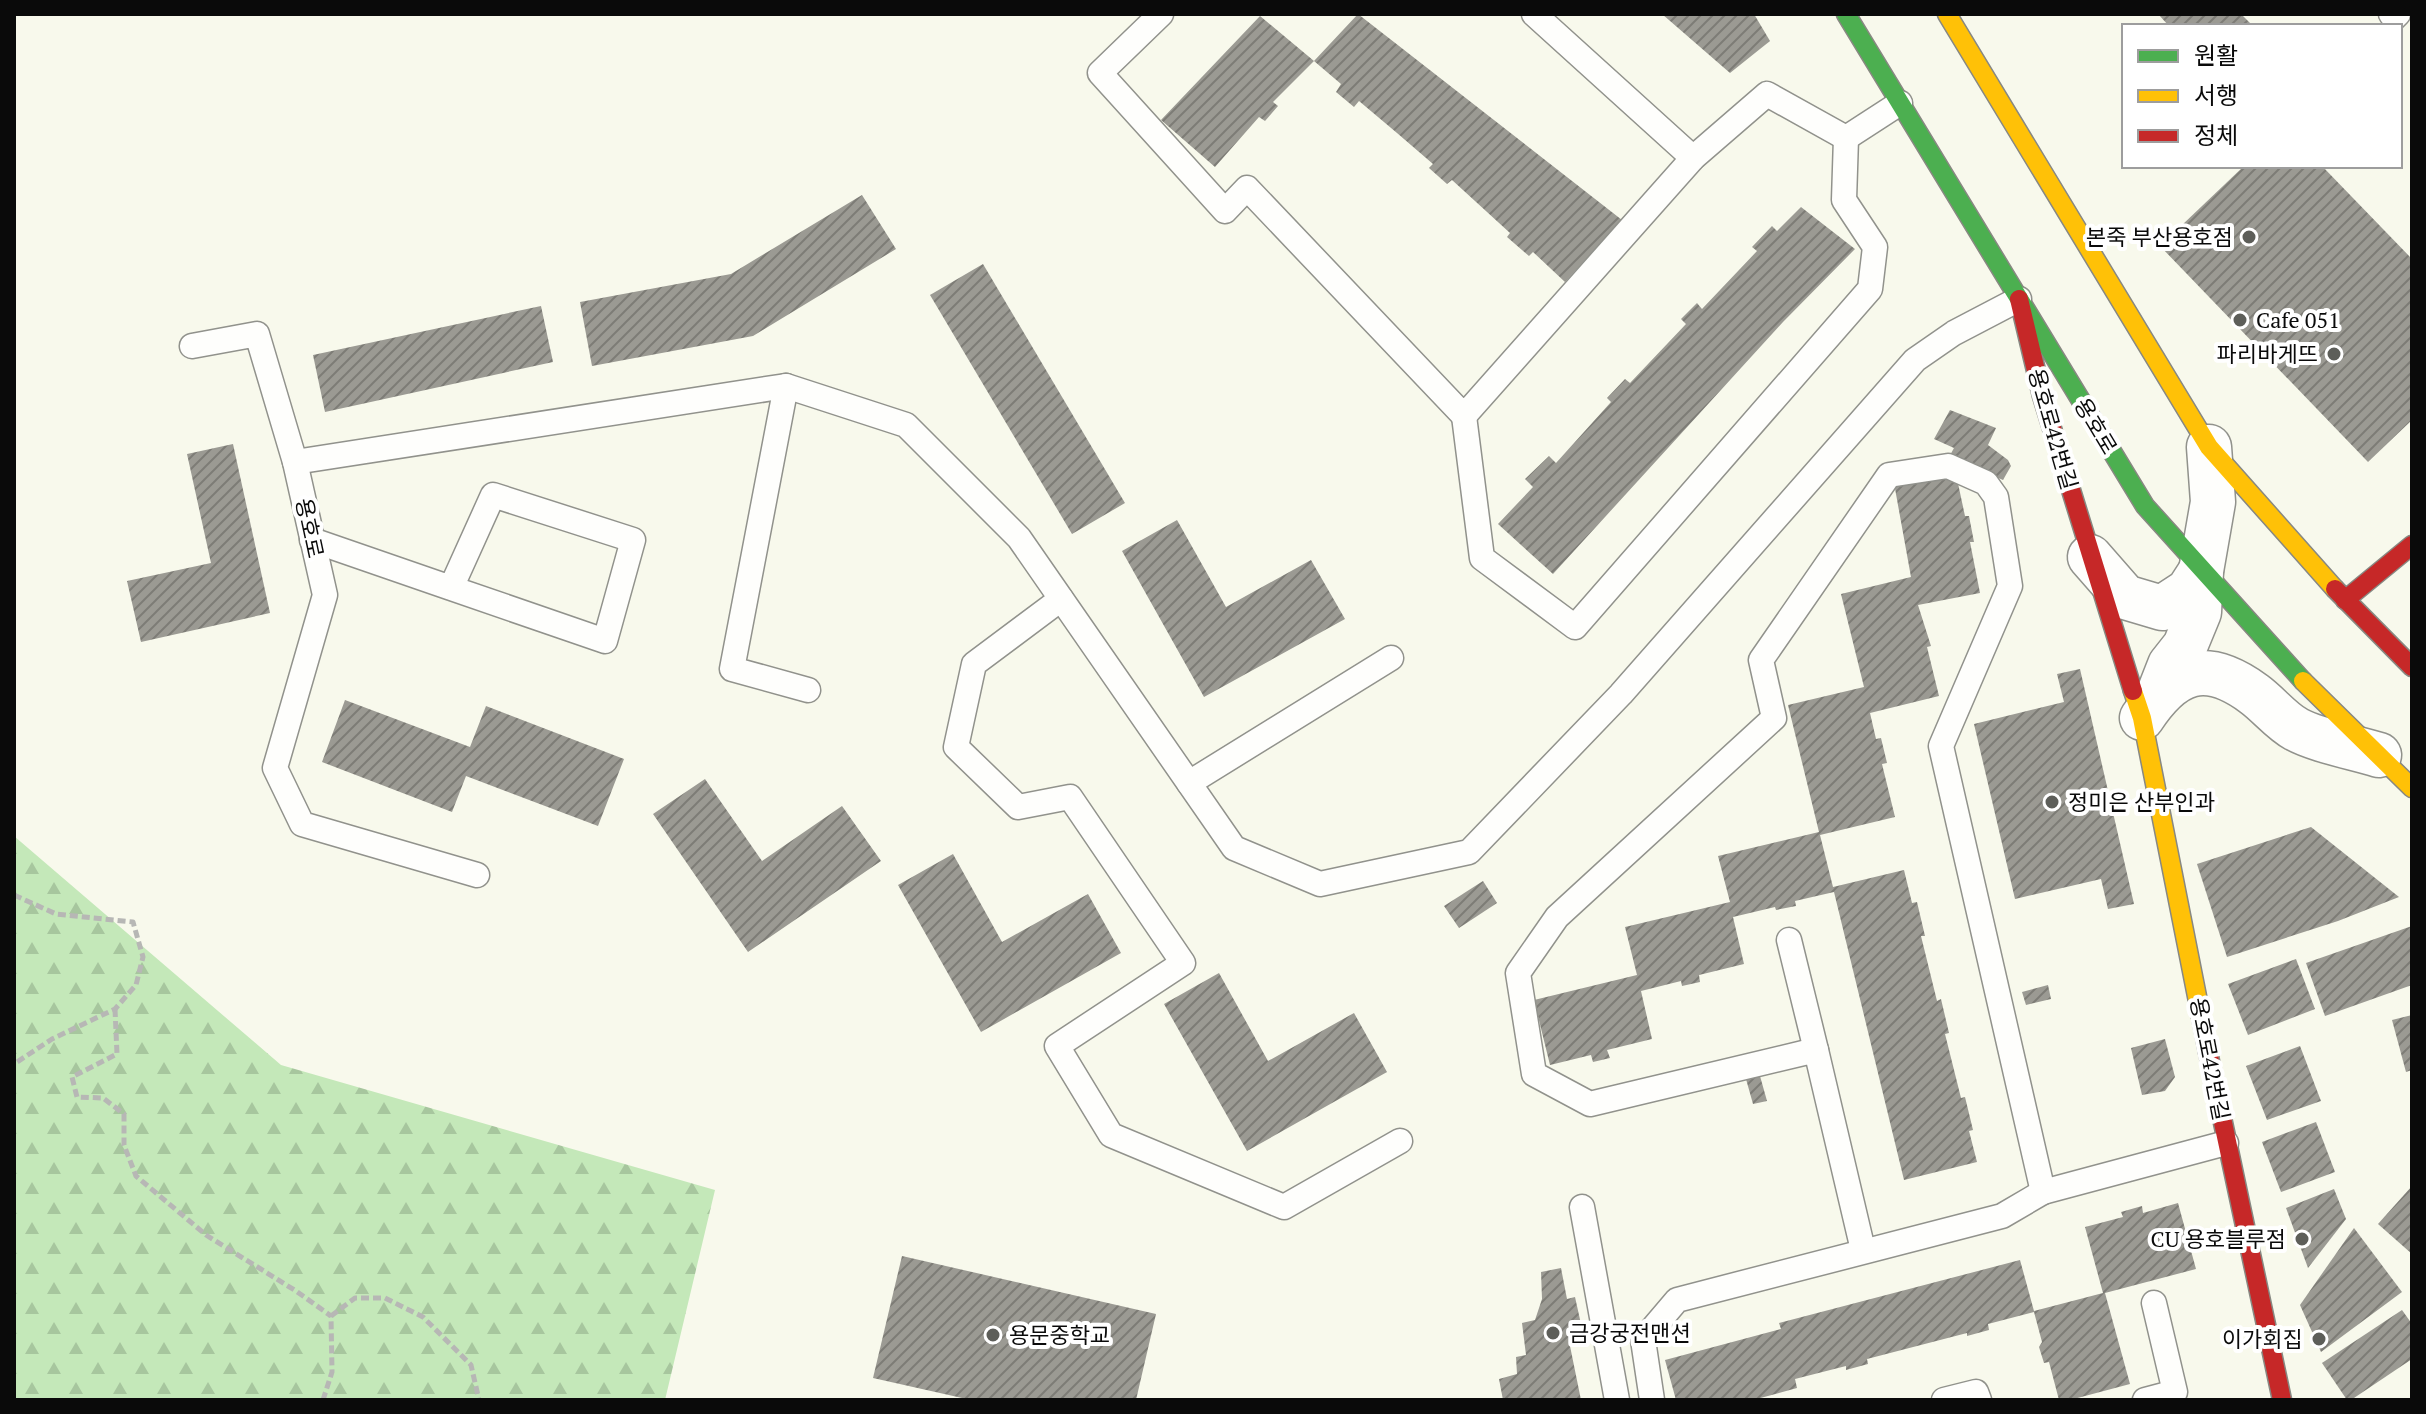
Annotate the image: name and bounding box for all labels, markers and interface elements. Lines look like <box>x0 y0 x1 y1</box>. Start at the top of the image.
legend <box>2122 24 2402 168</box>
text: 원활 <box>2194 39 2238 71</box>
text: 서행 <box>2194 79 2238 111</box>
text: 정체 <box>2194 119 2238 151</box>
place label: 본죽 부산용호점 <box>2086 222 2233 251</box>
marker: 본죽 부산용호점 <box>2240 228 2258 246</box>
place label: Cafe 051 <box>2256 305 2340 334</box>
marker: Cafe 051 <box>2231 311 2249 329</box>
place label: 파리바게뜨 <box>2217 339 2318 368</box>
marker: 파리바게뜨 <box>2325 345 2343 363</box>
street label: 용호로42번길 <box>2022 365 2085 493</box>
street label: 용호로 <box>2068 392 2124 459</box>
street label: 용호로 <box>290 495 331 561</box>
place label: 정미은 산부인과 <box>2068 787 2215 816</box>
marker: 정미은 산부인과 <box>2043 793 2061 811</box>
street label: 용호로42번길 <box>2184 995 2237 1123</box>
place label: CU 용호블루점 <box>2151 1224 2286 1253</box>
marker: CU 용호블루점 <box>2293 1230 2311 1248</box>
place label: 금강궁전맨션 <box>1569 1318 1690 1347</box>
place label: 용문중학교 <box>1009 1320 1110 1349</box>
marker: 금강궁전맨션 <box>1544 1324 1562 1342</box>
place label: 이가회집 <box>2222 1324 2303 1353</box>
marker: 용문중학교 <box>984 1326 1002 1344</box>
marker: 이가회집 <box>2310 1330 2328 1348</box>

